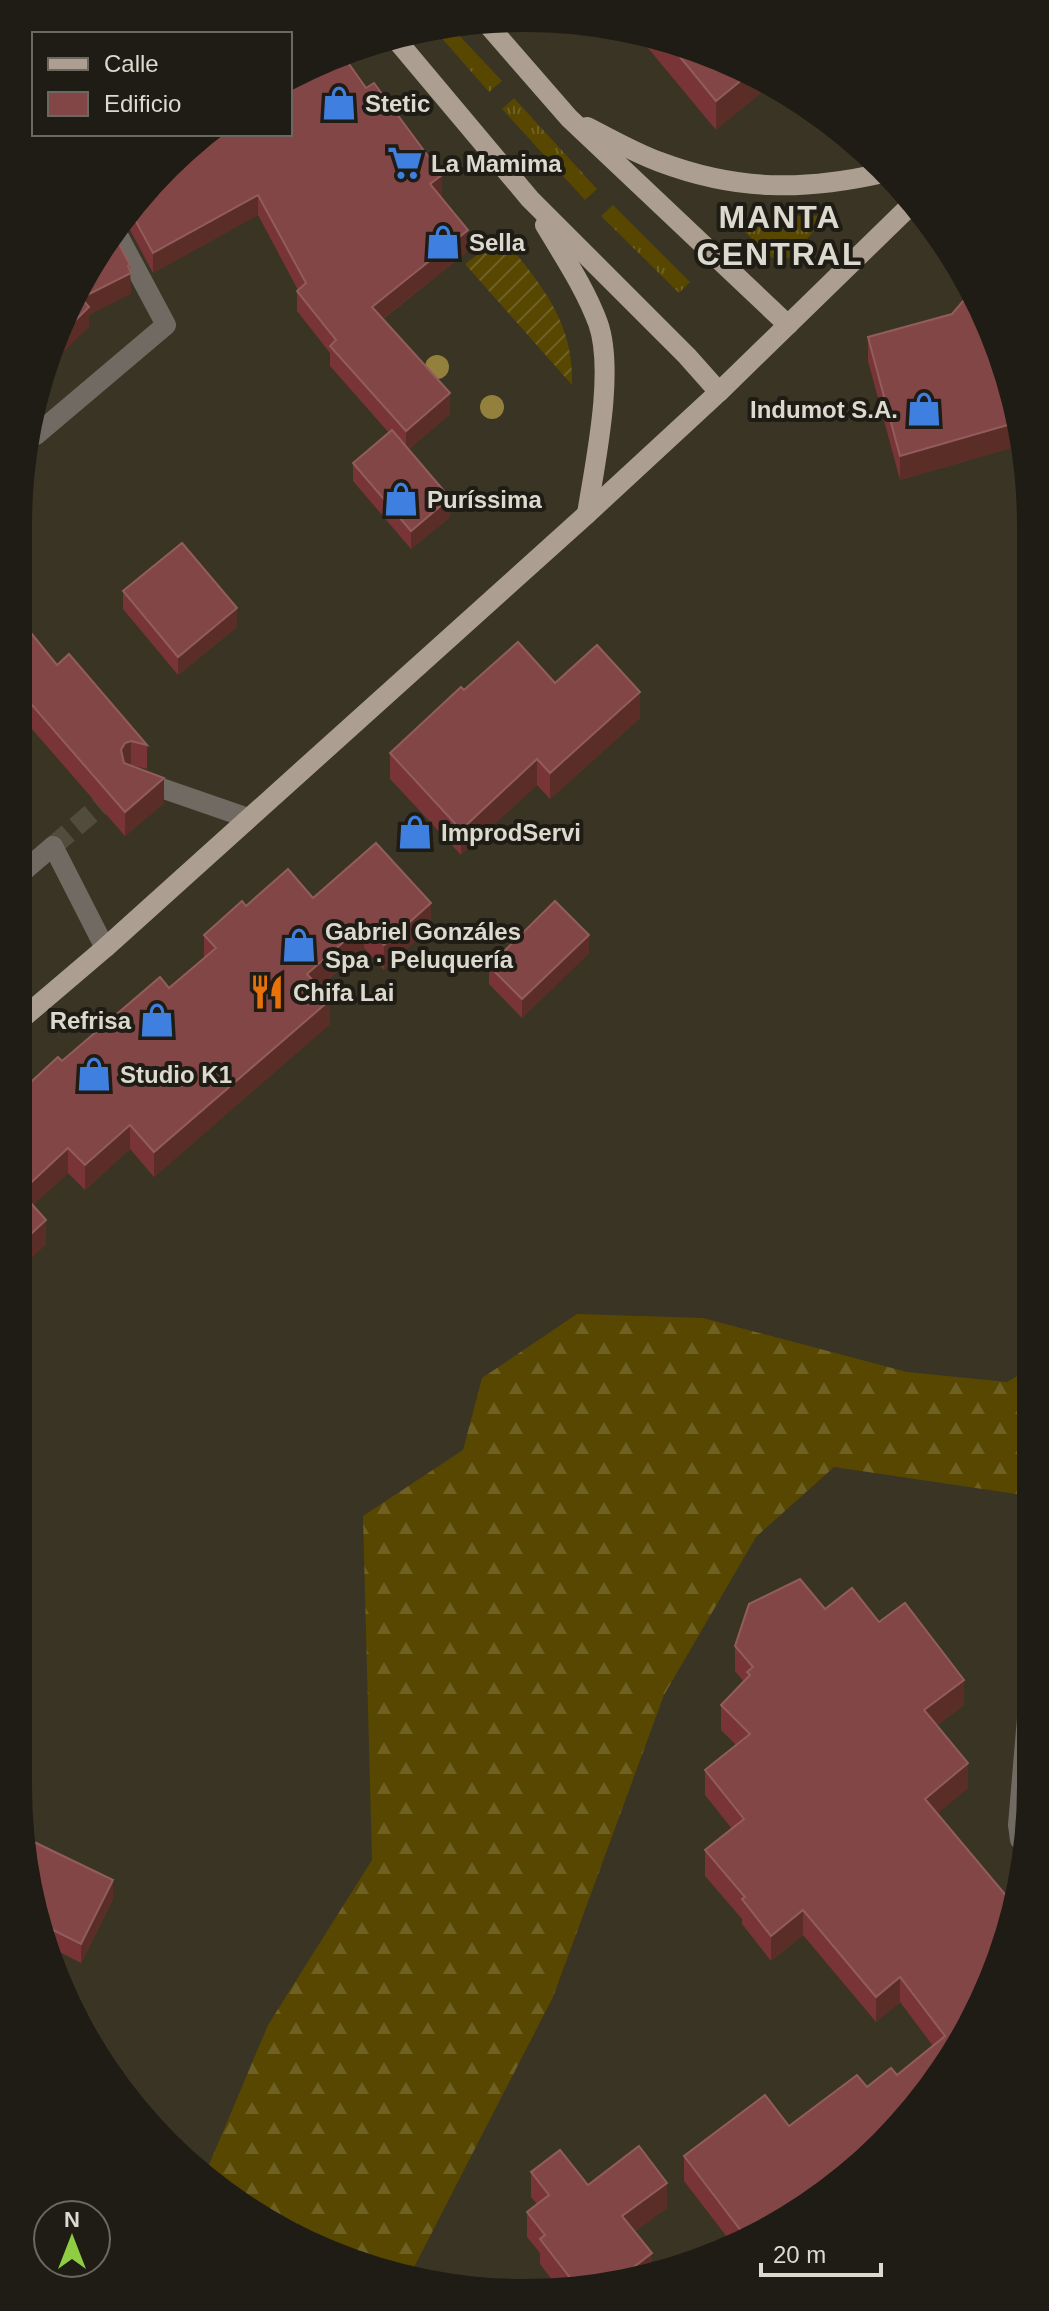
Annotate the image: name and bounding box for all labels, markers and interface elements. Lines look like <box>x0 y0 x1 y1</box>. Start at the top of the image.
legend <box>32 32 292 136</box>
text: Calle <box>104 50 159 77</box>
shop icon: Stetic <box>320 84 358 122</box>
text: Edificio <box>104 90 181 117</box>
place label: Stetic <box>365 90 430 117</box>
supermarket icon: La Mamima <box>386 144 424 182</box>
place label: La Mamima <box>431 150 562 177</box>
district label: MANTA CENTRAL <box>697 199 863 272</box>
shop icon: Sella <box>424 223 462 261</box>
place label: Sella <box>469 229 526 256</box>
shop icon: Indumot S.A. <box>905 390 943 428</box>
place label: Indumot S.A. <box>750 396 898 423</box>
shop icon: Puríssima <box>382 480 420 518</box>
place label: Puríssima <box>427 486 542 513</box>
shop icon: ImprodServi <box>396 813 434 851</box>
place label: ImprodServi <box>441 819 581 846</box>
place label: Gabriel Gonzáles Spa · Peluquería <box>325 918 521 973</box>
shop icon: Gabriel Gonzáles Spa · Peluquería <box>280 926 318 964</box>
restaurant icon: Chifa Lai <box>248 973 286 1011</box>
place label: Chifa Lai <box>293 979 394 1006</box>
shop icon: Refrisa <box>138 1001 176 1039</box>
place label: Refrisa <box>50 1007 132 1034</box>
shop icon: Studio K1 <box>75 1055 113 1093</box>
place label: Studio K1 <box>120 1061 232 1088</box>
north arrow <box>32 2199 112 2279</box>
text: N <box>64 2207 80 2232</box>
scale bar <box>761 2227 881 2277</box>
text: 20 m <box>773 2241 826 2268</box>

